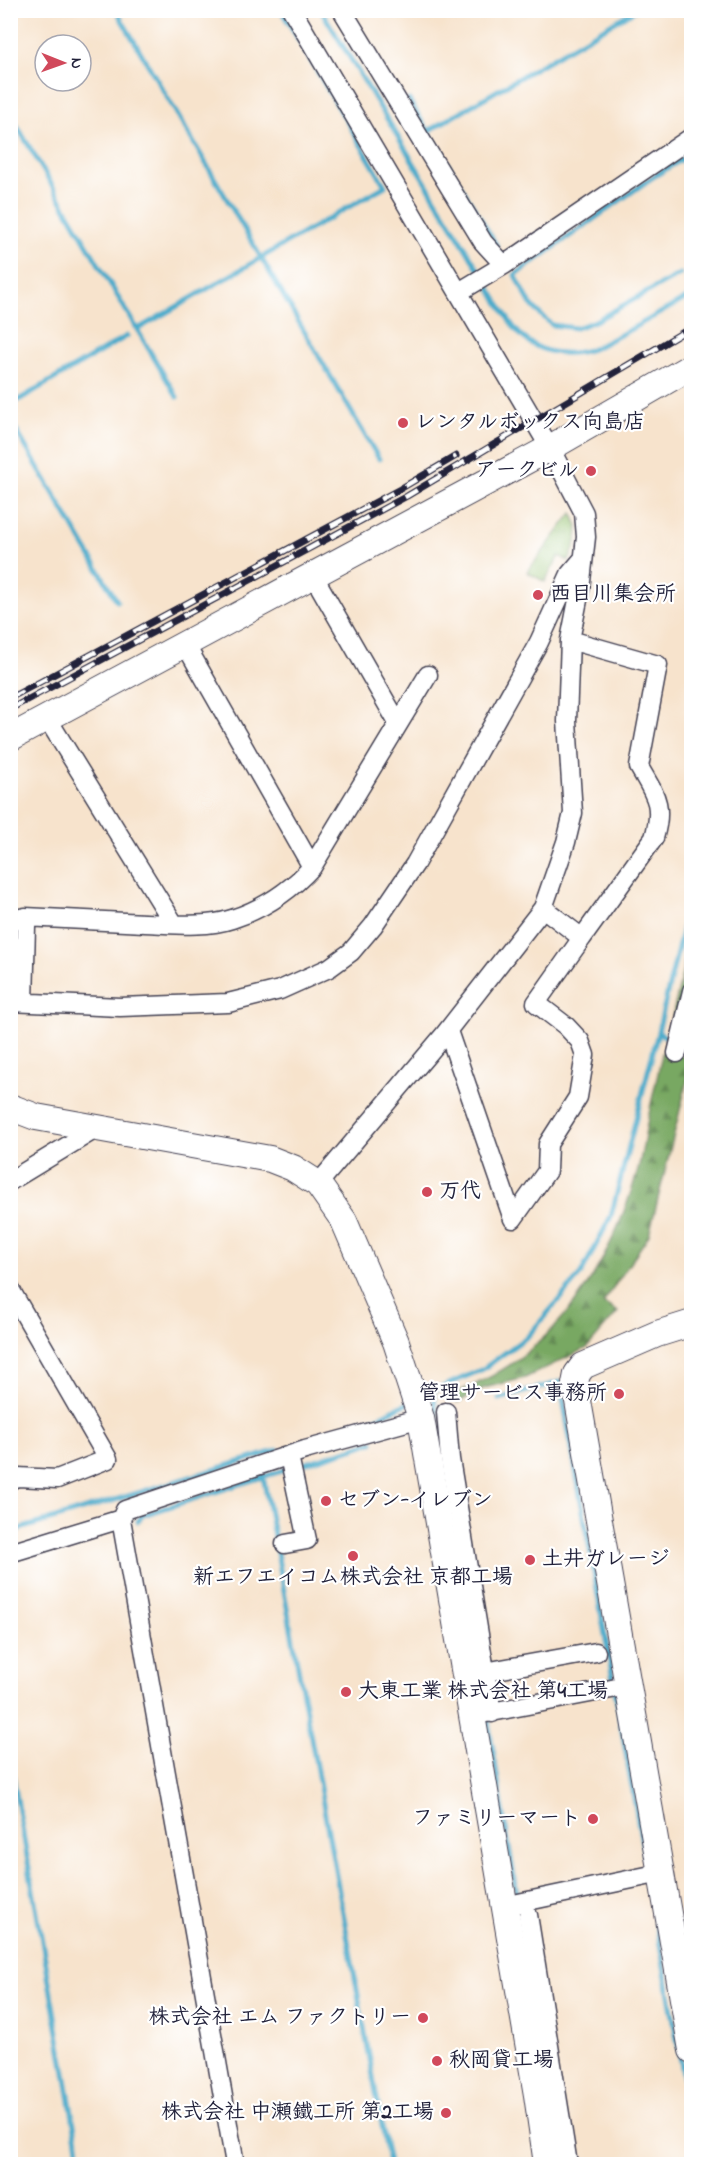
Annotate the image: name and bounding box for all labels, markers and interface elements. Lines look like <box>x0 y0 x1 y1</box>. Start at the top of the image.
north arrow <box>33 33 93 93</box>
text: N <box>64 58 88 69</box>
place label: レンタルボックス向島店 <box>415 408 645 438</box>
marker: レンタルボックス向島店 <box>396 416 410 430</box>
place label: アークビル <box>475 456 579 486</box>
marker: アークビル <box>584 464 598 478</box>
place label: 西目川集会所 <box>550 580 676 610</box>
marker: 西目川集会所 <box>531 588 545 602</box>
place label: 万代 <box>439 1177 481 1207</box>
marker: 万代 <box>420 1185 434 1199</box>
place label: 管理サービス事務所 <box>418 1379 607 1409</box>
marker: 管理サービス事務所 <box>612 1387 626 1401</box>
place label: セブン-イレブン <box>338 1486 493 1516</box>
marker: セブン-イレブン <box>319 1494 333 1508</box>
place label: 土井ガレージ <box>542 1545 669 1575</box>
marker: 新エフエイコム株式会社 京都工場 <box>346 1549 360 1563</box>
marker: 土井ガレージ <box>523 1553 537 1567</box>
place label: 新エフエイコム株式会社 京都工場 <box>193 1563 513 1593</box>
place label: 大東工業 株式会社 第4工場 <box>358 1677 608 1707</box>
marker: 大東工業 株式会社 第4工場 <box>339 1685 353 1699</box>
place label: ファミリーマート <box>412 1804 581 1834</box>
marker: ファミリーマート <box>586 1812 600 1826</box>
place label: 株式会社 エム ファクトリー <box>149 2003 411 2033</box>
marker: 株式会社 エム ファクトリー <box>416 2011 430 2025</box>
place label: 秋岡貸工場 <box>449 2046 554 2076</box>
marker: 秋岡貸工場 <box>430 2054 444 2068</box>
place label: 株式会社 中瀬鐵工所 第2工場 <box>161 2098 434 2128</box>
marker: 株式会社 中瀬鐵工所 第2工場 <box>439 2106 453 2120</box>

